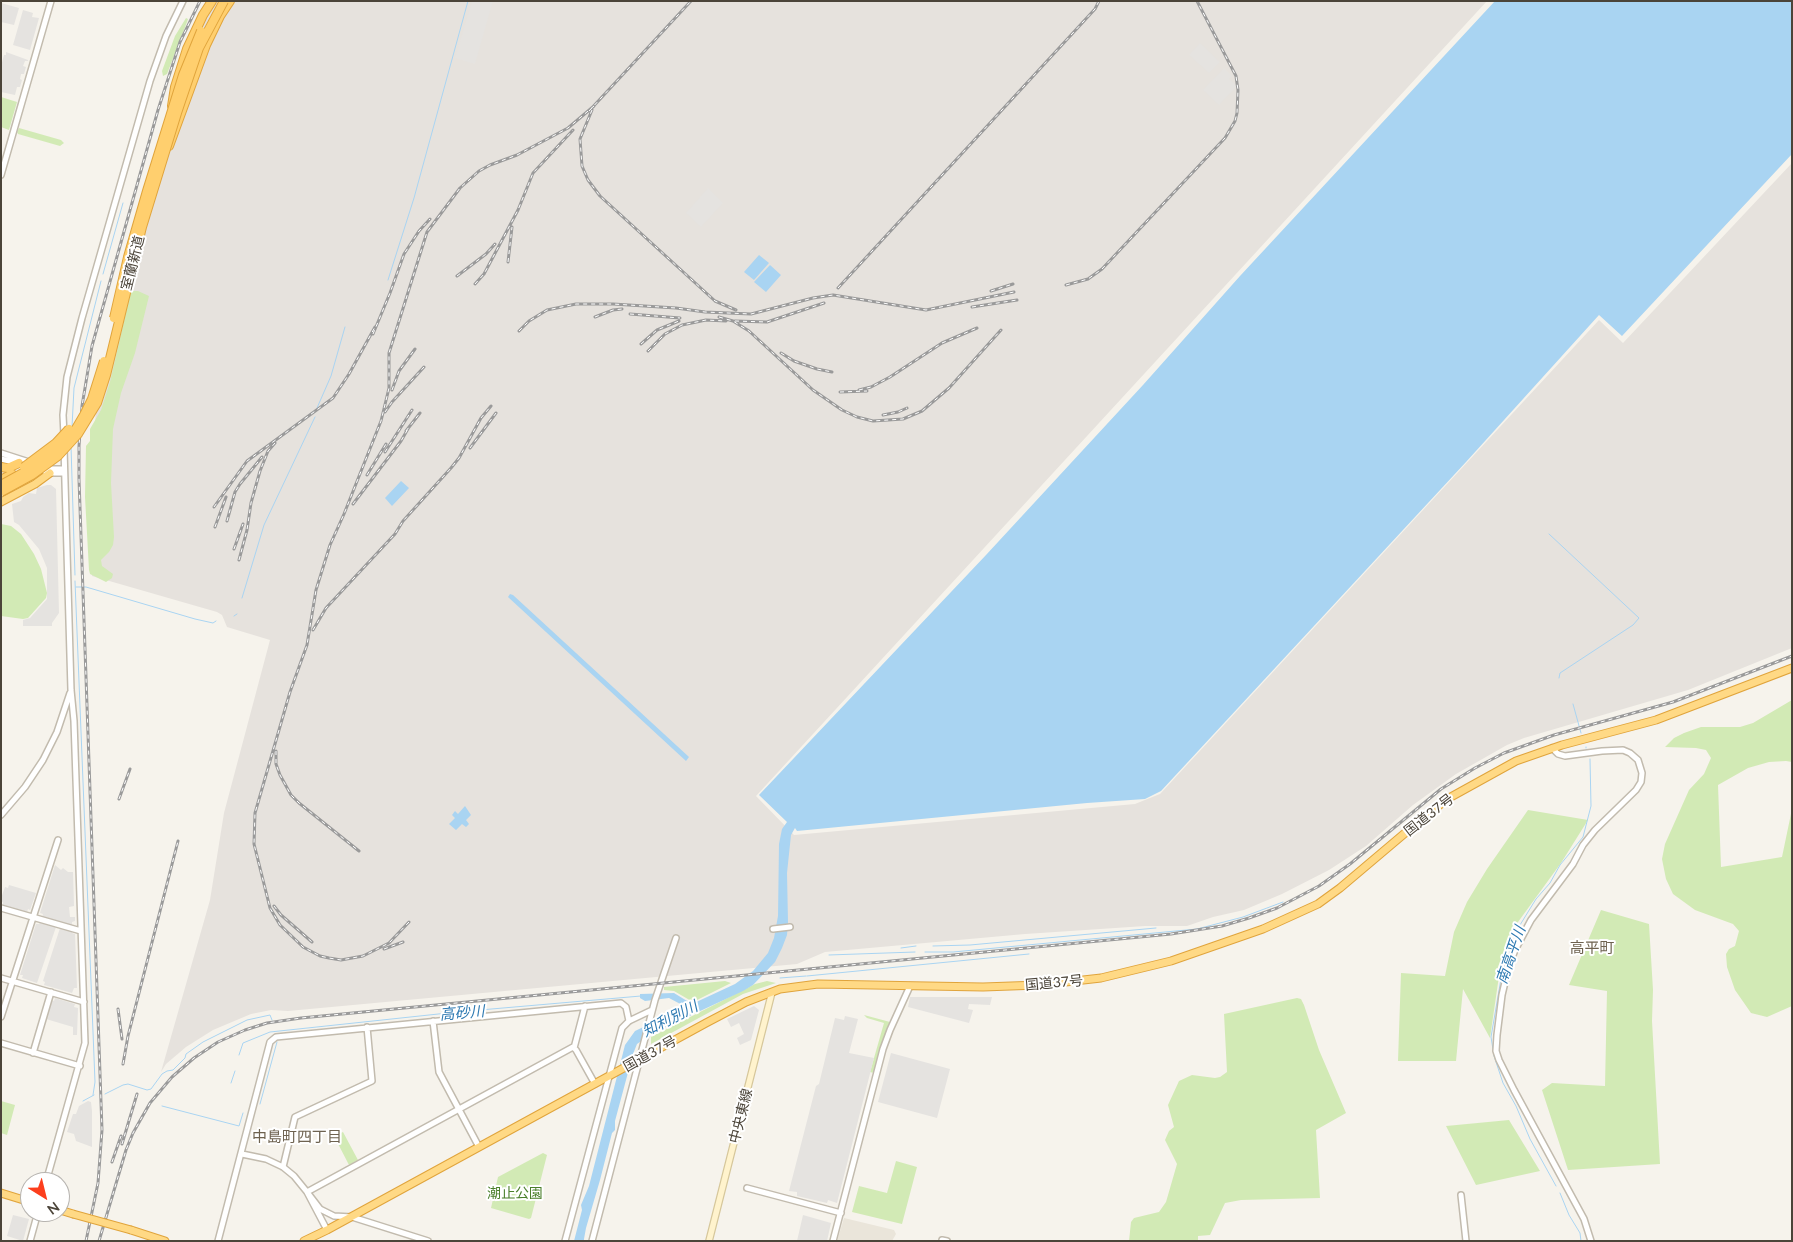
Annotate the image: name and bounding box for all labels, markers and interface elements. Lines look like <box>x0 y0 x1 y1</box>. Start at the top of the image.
street label: 室蘭新道 <box>118 234 148 292</box>
street label: 国道37号 <box>1401 790 1457 840</box>
water label: 南高平川 <box>1493 924 1529 986</box>
district label: 高平町 <box>1570 939 1614 957</box>
street label: 国道37号 <box>1024 972 1084 994</box>
water label: 知利別川 <box>639 997 701 1041</box>
water label: 高砂川 <box>439 1002 485 1024</box>
street label: 国道37号 <box>620 1033 680 1075</box>
street label: 中央東線 <box>726 1087 756 1145</box>
district label: 中島町四丁目 <box>252 1128 342 1146</box>
north arrow <box>20 1172 70 1222</box>
park label: 潮止公園 <box>487 1185 543 1201</box>
text: N <box>44 1199 63 1219</box>

